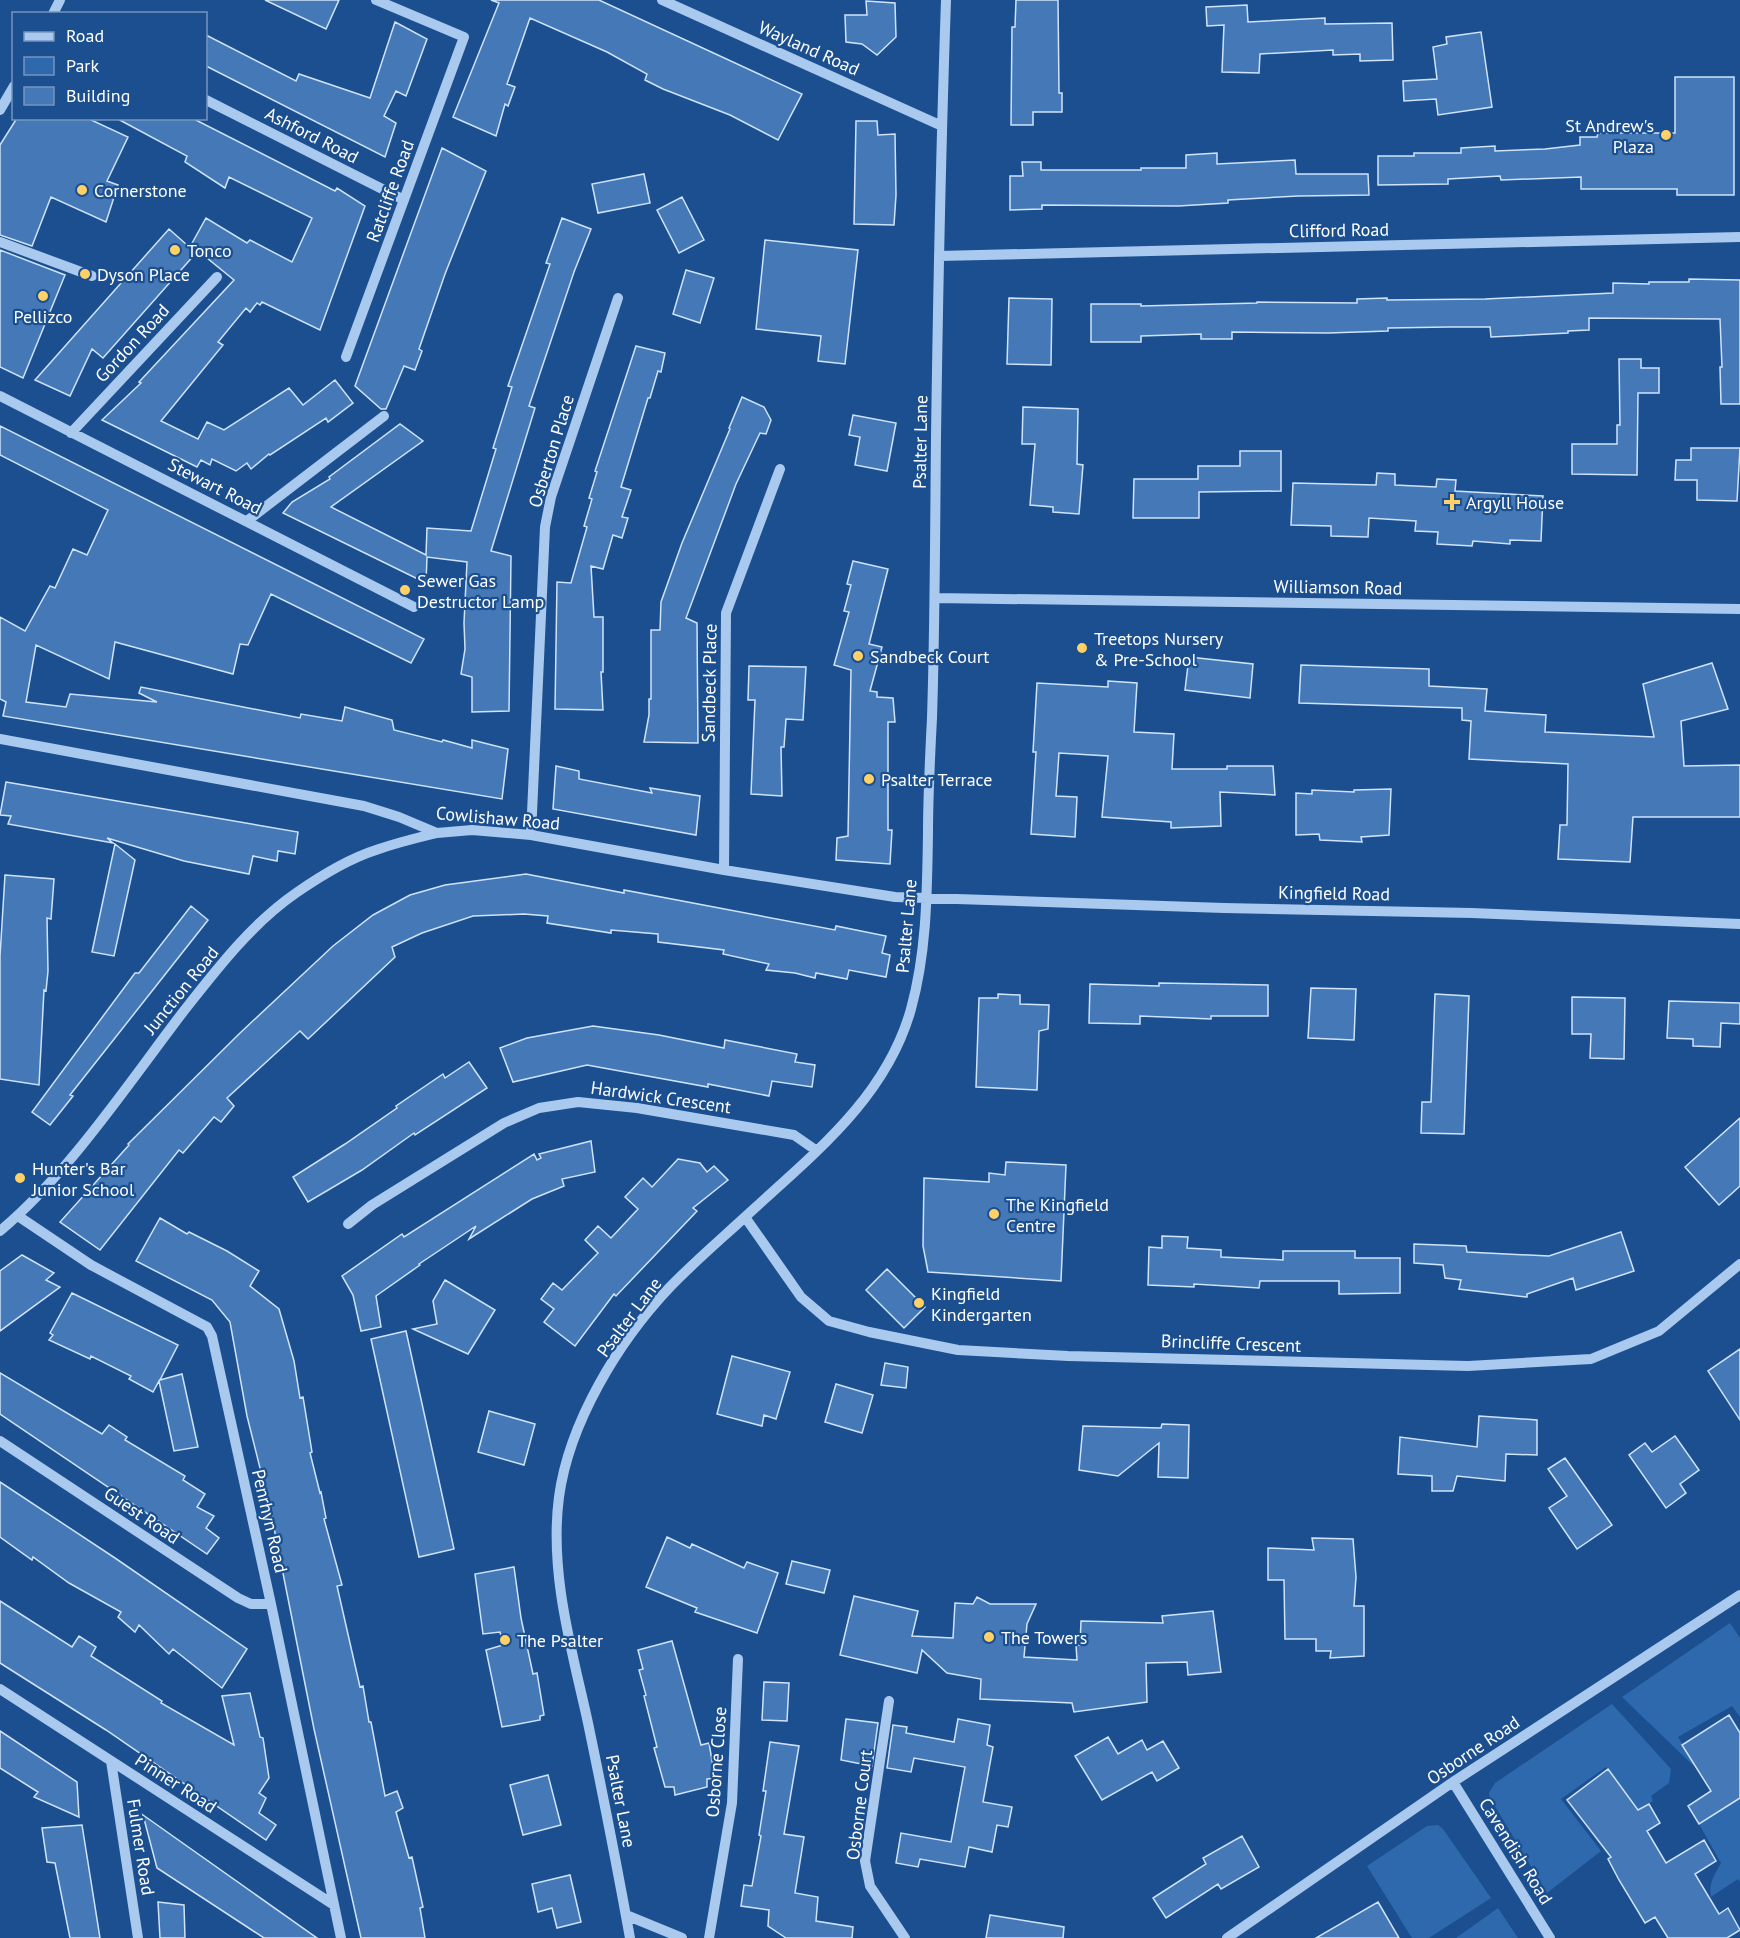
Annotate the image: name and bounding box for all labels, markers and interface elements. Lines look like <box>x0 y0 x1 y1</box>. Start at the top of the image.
legend <box>12 12 207 120</box>
street label: Wayland Road <box>755 16 863 80</box>
text: Road <box>66 24 104 47</box>
text: Park <box>66 54 99 77</box>
text: Building <box>66 84 130 107</box>
street label: Ashford Road <box>261 102 363 168</box>
place label: St Andrew's Plaza <box>1565 114 1654 158</box>
marker: St Andrew's Plaza <box>1659 128 1673 142</box>
street label: Ratcliffe Road <box>361 137 419 245</box>
place label: Cornerstone <box>94 179 187 202</box>
marker: Cornerstone <box>75 183 89 197</box>
street label: Clifford Road <box>1289 218 1389 242</box>
place label: Tonco <box>187 239 232 262</box>
marker: Tonco <box>168 243 182 257</box>
place label: Dyson Place <box>97 263 190 286</box>
marker: Dyson Place <box>78 267 92 281</box>
marker: Pellizco <box>36 289 50 303</box>
street label: Gordon Road <box>90 299 174 387</box>
place label: Pellizco <box>13 305 73 328</box>
street label: Osberton Place <box>523 392 579 510</box>
street label: Psalter Lane <box>908 395 932 489</box>
street label: Stewart Road <box>164 453 266 519</box>
place label: Argyll House <box>1466 491 1564 514</box>
marker: Argyll House <box>1443 493 1461 511</box>
place label: Sewer Gas Destructor Lamp <box>417 569 544 613</box>
street label: Williamson Road <box>1274 574 1402 600</box>
marker: Sewer Gas Destructor Lamp <box>398 583 412 597</box>
street label: Sandbeck Place <box>696 623 722 743</box>
place label: Treetops Nursery & Pre-School <box>1094 627 1224 671</box>
marker: Treetops Nursery & Pre-School <box>1075 641 1089 655</box>
place label: Sandbeck Court <box>870 645 989 668</box>
marker: Sandbeck Court <box>851 649 865 663</box>
place label: Psalter Terrace <box>881 768 992 791</box>
marker: Psalter Terrace <box>862 772 876 786</box>
street label: Cowlishaw Road <box>435 801 561 835</box>
street label: Psalter Lane <box>890 878 922 974</box>
street label: Kingfield Road <box>1278 881 1390 905</box>
street label: Junction Road <box>138 941 223 1039</box>
street label: Hardwick Crescent <box>589 1076 733 1118</box>
place label: Hunter's Bar Junior School <box>31 1157 135 1201</box>
marker: Hunter's Bar Junior School <box>13 1171 27 1185</box>
place label: The Kingfield Centre <box>1006 1193 1109 1237</box>
marker: The Kingfield Centre <box>987 1207 1001 1221</box>
street label: Psalter Lane <box>592 1273 666 1361</box>
place label: Kingfield Kindergarten <box>931 1282 1032 1326</box>
marker: Kingfield Kindergarten <box>912 1296 926 1310</box>
street label: Brincliffe Crescent <box>1160 1329 1302 1357</box>
street label: Penrhyn Road <box>247 1467 293 1575</box>
street label: Guest Road <box>100 1481 184 1549</box>
place label: The Towers <box>1001 1626 1087 1649</box>
place label: The Psalter <box>517 1629 603 1652</box>
marker: The Towers <box>982 1630 996 1644</box>
marker: The Psalter <box>498 1633 512 1647</box>
street label: Osborne Close <box>701 1706 731 1818</box>
street label: Osborne Road <box>1422 1710 1524 1790</box>
street label: Pinner Road <box>131 1748 221 1818</box>
street label: Osborne Court <box>841 1749 877 1861</box>
street label: Psalter Lane <box>601 1753 641 1849</box>
street label: Cavendish Road <box>1474 1794 1558 1908</box>
street label: Fulmer Road <box>122 1797 160 1897</box>

